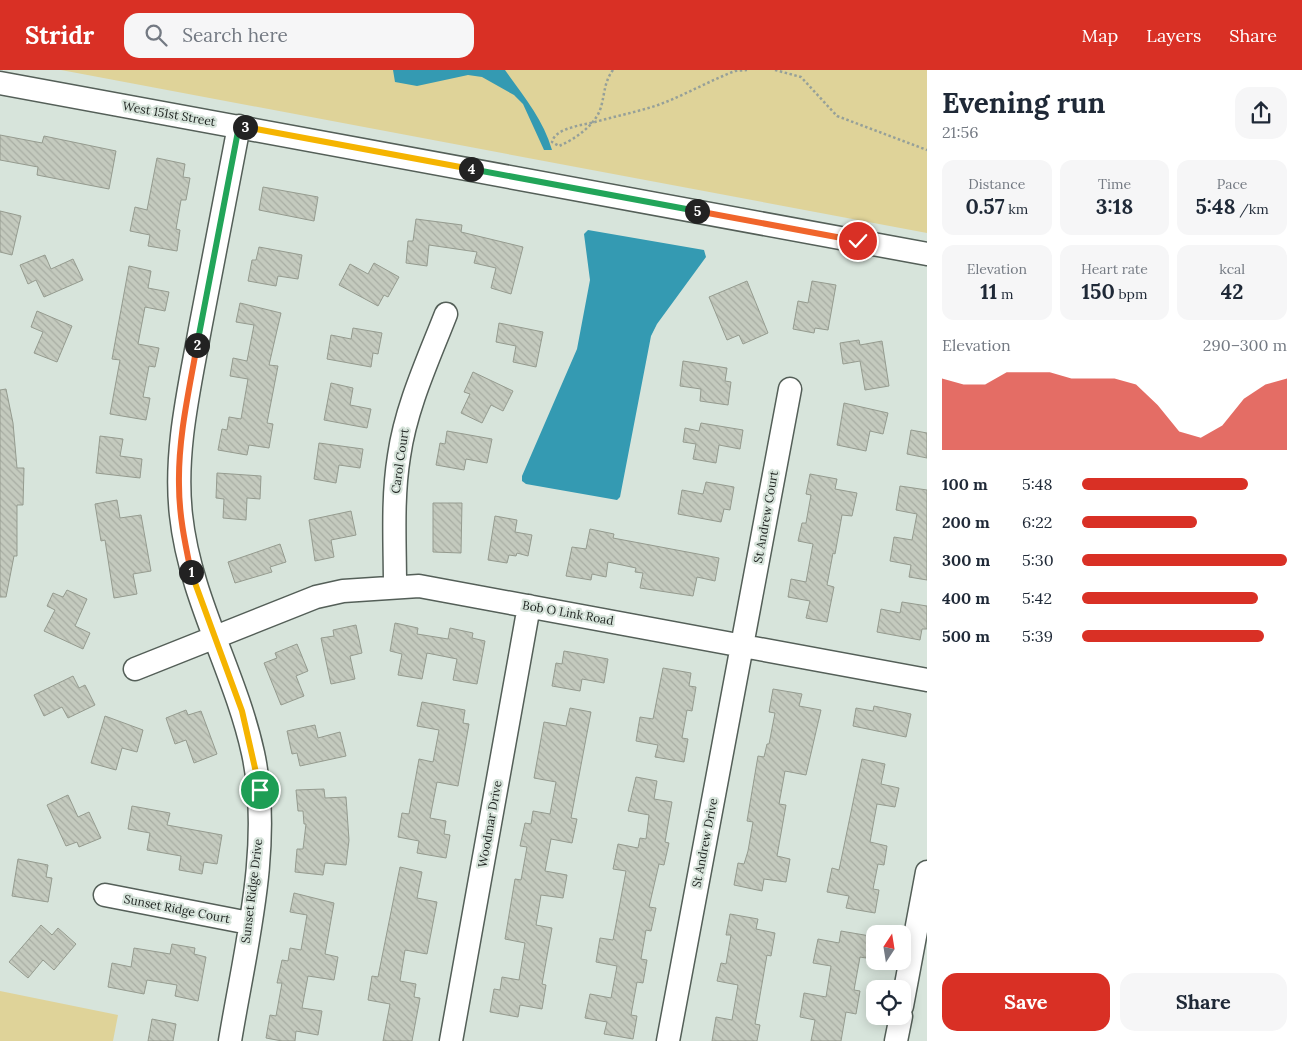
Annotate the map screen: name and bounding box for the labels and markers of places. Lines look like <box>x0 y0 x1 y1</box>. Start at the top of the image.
pin: 3 <box>232 114 258 140</box>
pin: 4 <box>458 156 484 182</box>
pin: 5 <box>684 198 710 224</box>
pin <box>837 220 879 262</box>
pin: 2 <box>184 332 210 358</box>
pin: 1 <box>178 560 204 584</box>
pin <box>239 769 281 811</box>

